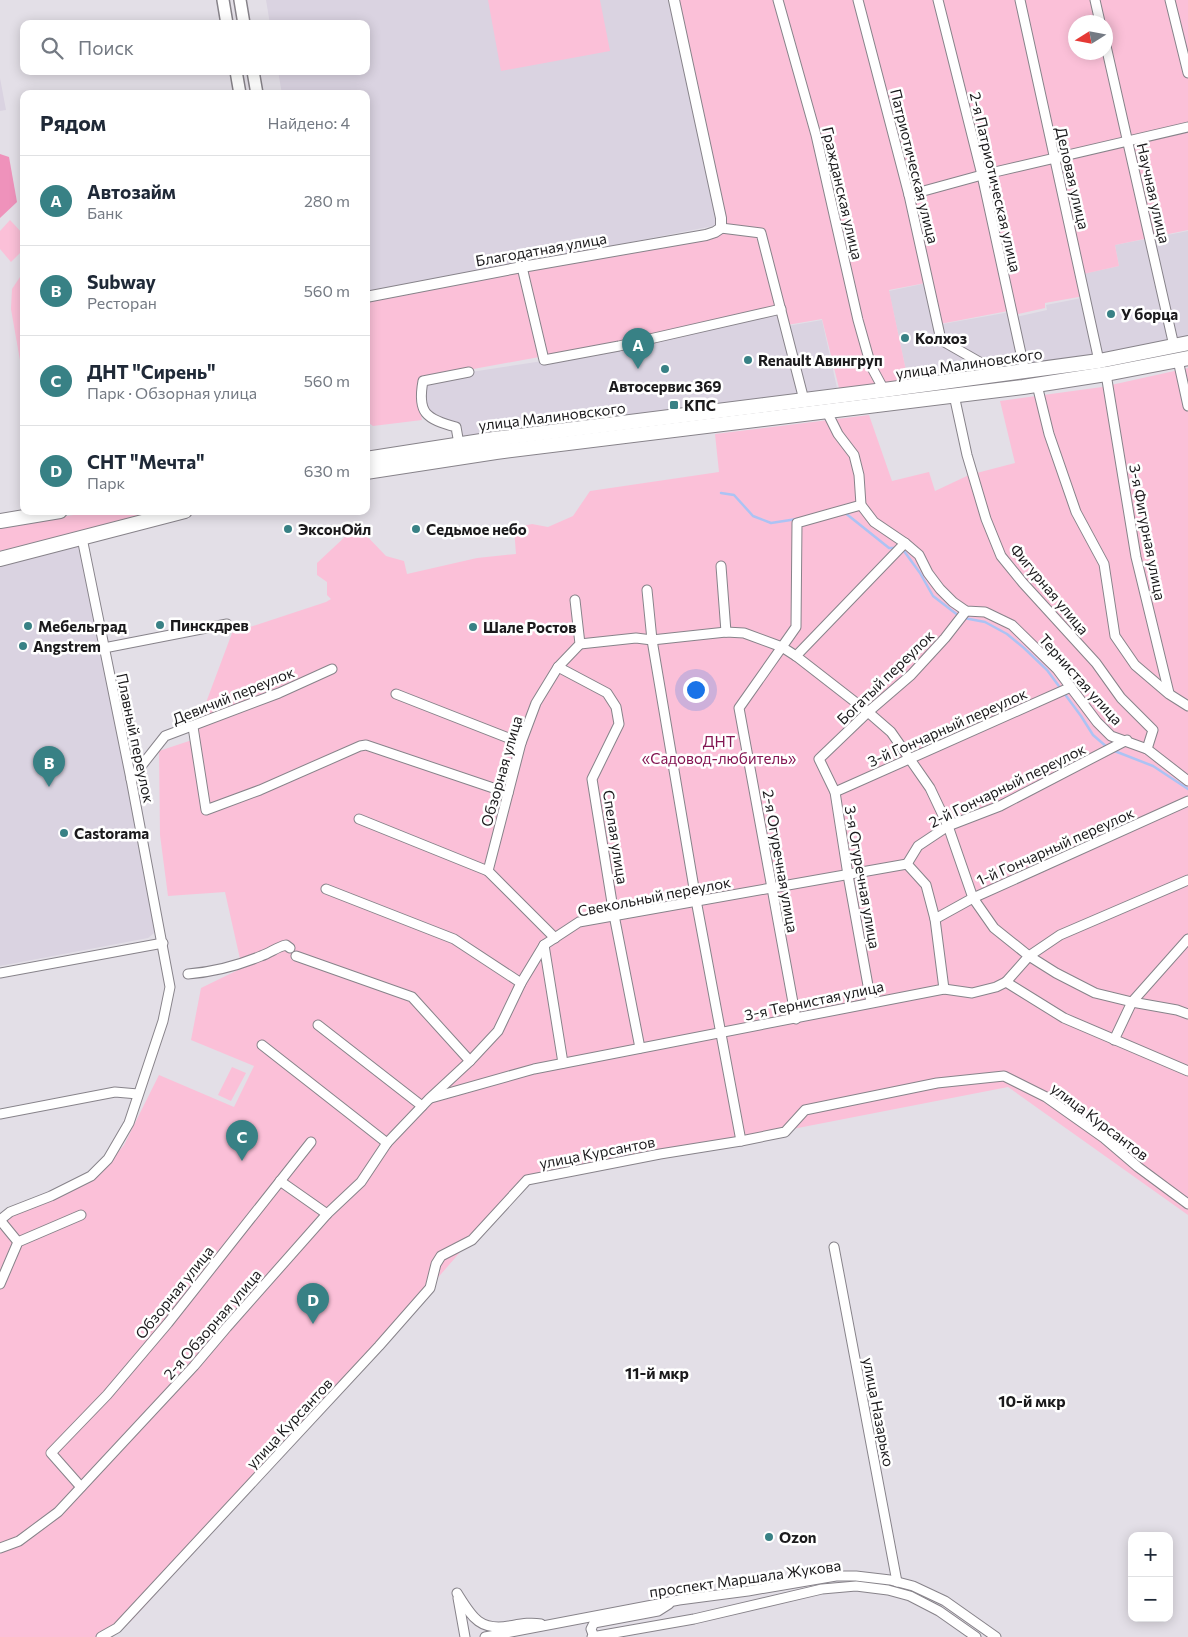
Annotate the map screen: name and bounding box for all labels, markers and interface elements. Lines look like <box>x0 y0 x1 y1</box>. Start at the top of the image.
north arrow <box>1068 15 1113 60</box>
search box <box>20 20 370 75</box>
icon: search <box>38 34 66 62</box>
text: Поиск <box>78 36 134 59</box>
street label: Патриотическая улица <box>887 87 943 245</box>
street label: 2-я Патриотическая улица <box>967 90 1025 274</box>
text: Рядом <box>40 110 106 135</box>
text: Найдено: 4 <box>268 113 350 132</box>
street label: Гражданская улица <box>819 125 867 261</box>
street label: Деловая улица <box>1052 125 1094 231</box>
street label: Научная улица <box>1134 141 1174 245</box>
text: Автозайм <box>87 180 176 203</box>
text: A <box>50 191 62 210</box>
text: 280 m <box>304 191 350 210</box>
text: Банк <box>87 203 123 222</box>
street label: Благодатная улица <box>474 229 608 269</box>
text: Subway <box>87 270 156 293</box>
text: B <box>51 281 61 300</box>
text: 560 m <box>304 281 350 300</box>
text: Ресторан <box>87 293 157 312</box>
place label: У борца <box>1121 305 1178 323</box>
marker: У борца <box>1105 308 1117 320</box>
pin: A <box>622 328 654 369</box>
place label: Колхоз <box>915 329 967 347</box>
marker: Колхоз <box>899 332 911 344</box>
street label: улица Малиновского <box>894 344 1044 382</box>
place label: Renault Авингруп <box>758 351 883 369</box>
marker: Renault Авингруп <box>742 354 754 366</box>
text: ДНТ "Сирень" <box>87 360 216 383</box>
marker: Автосервис 369 <box>659 363 671 375</box>
text: C <box>51 371 61 390</box>
text: 560 m <box>304 371 350 390</box>
place label: Автосервис 369 <box>608 377 722 395</box>
text: Парк · Обзорная улица <box>87 383 257 402</box>
place label: КПС <box>684 396 716 414</box>
street label: улица Малиновского <box>477 398 627 434</box>
marker: КПС <box>668 399 680 411</box>
text: СНТ "Мечта" <box>87 450 204 473</box>
text: D <box>50 461 62 480</box>
text: 630 m <box>304 461 350 480</box>
street label: 3-я Фигурная улица <box>1126 462 1170 602</box>
text: Парк <box>87 473 125 492</box>
place label: ЭксонОйл <box>298 520 371 538</box>
place label: Седьмое небо <box>426 520 527 538</box>
marker: ЭксонОйл <box>282 523 294 535</box>
marker: Седьмое небо <box>410 523 422 535</box>
street label: Фигурная улица <box>1007 540 1093 638</box>
place label: Пинскдрев <box>170 616 249 634</box>
place label: Мебельград <box>38 617 127 635</box>
place label: Шале Ростов <box>483 618 577 636</box>
marker: Пинскдрев <box>154 619 166 631</box>
marker: Мебельград <box>22 620 34 632</box>
marker: Шале Ростов <box>467 621 479 633</box>
street label: Богатый переулок <box>833 626 937 728</box>
street label: Тернистая улица <box>1035 630 1127 728</box>
place label: Angstrem <box>33 637 101 655</box>
marker: Angstrem <box>17 640 29 652</box>
street label: Девичий переулок <box>169 662 297 728</box>
street label: Плавный переулок <box>113 671 159 805</box>
your location <box>683 677 709 703</box>
street label: 3-й Гончарный переулок <box>865 684 1029 770</box>
street label: Обзорная улица <box>477 714 525 828</box>
park label: ДНТ «Садовод-любитель» <box>642 732 797 767</box>
street label: 2-й Гончарный переулок <box>926 739 1088 831</box>
pin: B <box>33 746 65 787</box>
street label: 2-я Огуречная улица <box>760 788 802 934</box>
street label: Спелая улица <box>600 789 632 885</box>
street label: 1-й Гончарный переулок <box>974 803 1136 889</box>
street label: 3-я Огуречная улица <box>842 804 884 950</box>
place label: Castorama <box>74 824 149 842</box>
marker: Castorama <box>58 827 70 839</box>
street label: Свекольный переулок <box>576 872 732 920</box>
street label: 3-я Тернистая улица <box>743 976 885 1024</box>
street label: улица Курсантов <box>1048 1078 1152 1164</box>
pin: C <box>226 1120 258 1161</box>
street label: улица Курсантов <box>538 1132 656 1172</box>
street label: Обзорная улица <box>131 1242 217 1342</box>
street label: 2-я Обзорная улица <box>159 1265 265 1383</box>
pin: D <box>297 1283 329 1324</box>
street label: улица Назарько <box>860 1356 898 1468</box>
district label: 11-й мкр <box>625 1363 689 1382</box>
street label: улица Курсантов <box>242 1374 336 1472</box>
district label: 10-й мкр <box>998 1391 1066 1410</box>
place label: Ozon <box>779 1528 817 1546</box>
marker: Ozon <box>763 1531 775 1543</box>
map controls <box>1128 1532 1173 1622</box>
button: + <box>1128 1532 1173 1577</box>
street label: проспект Маршала Жукова <box>648 1556 842 1600</box>
button: − <box>1128 1577 1173 1622</box>

